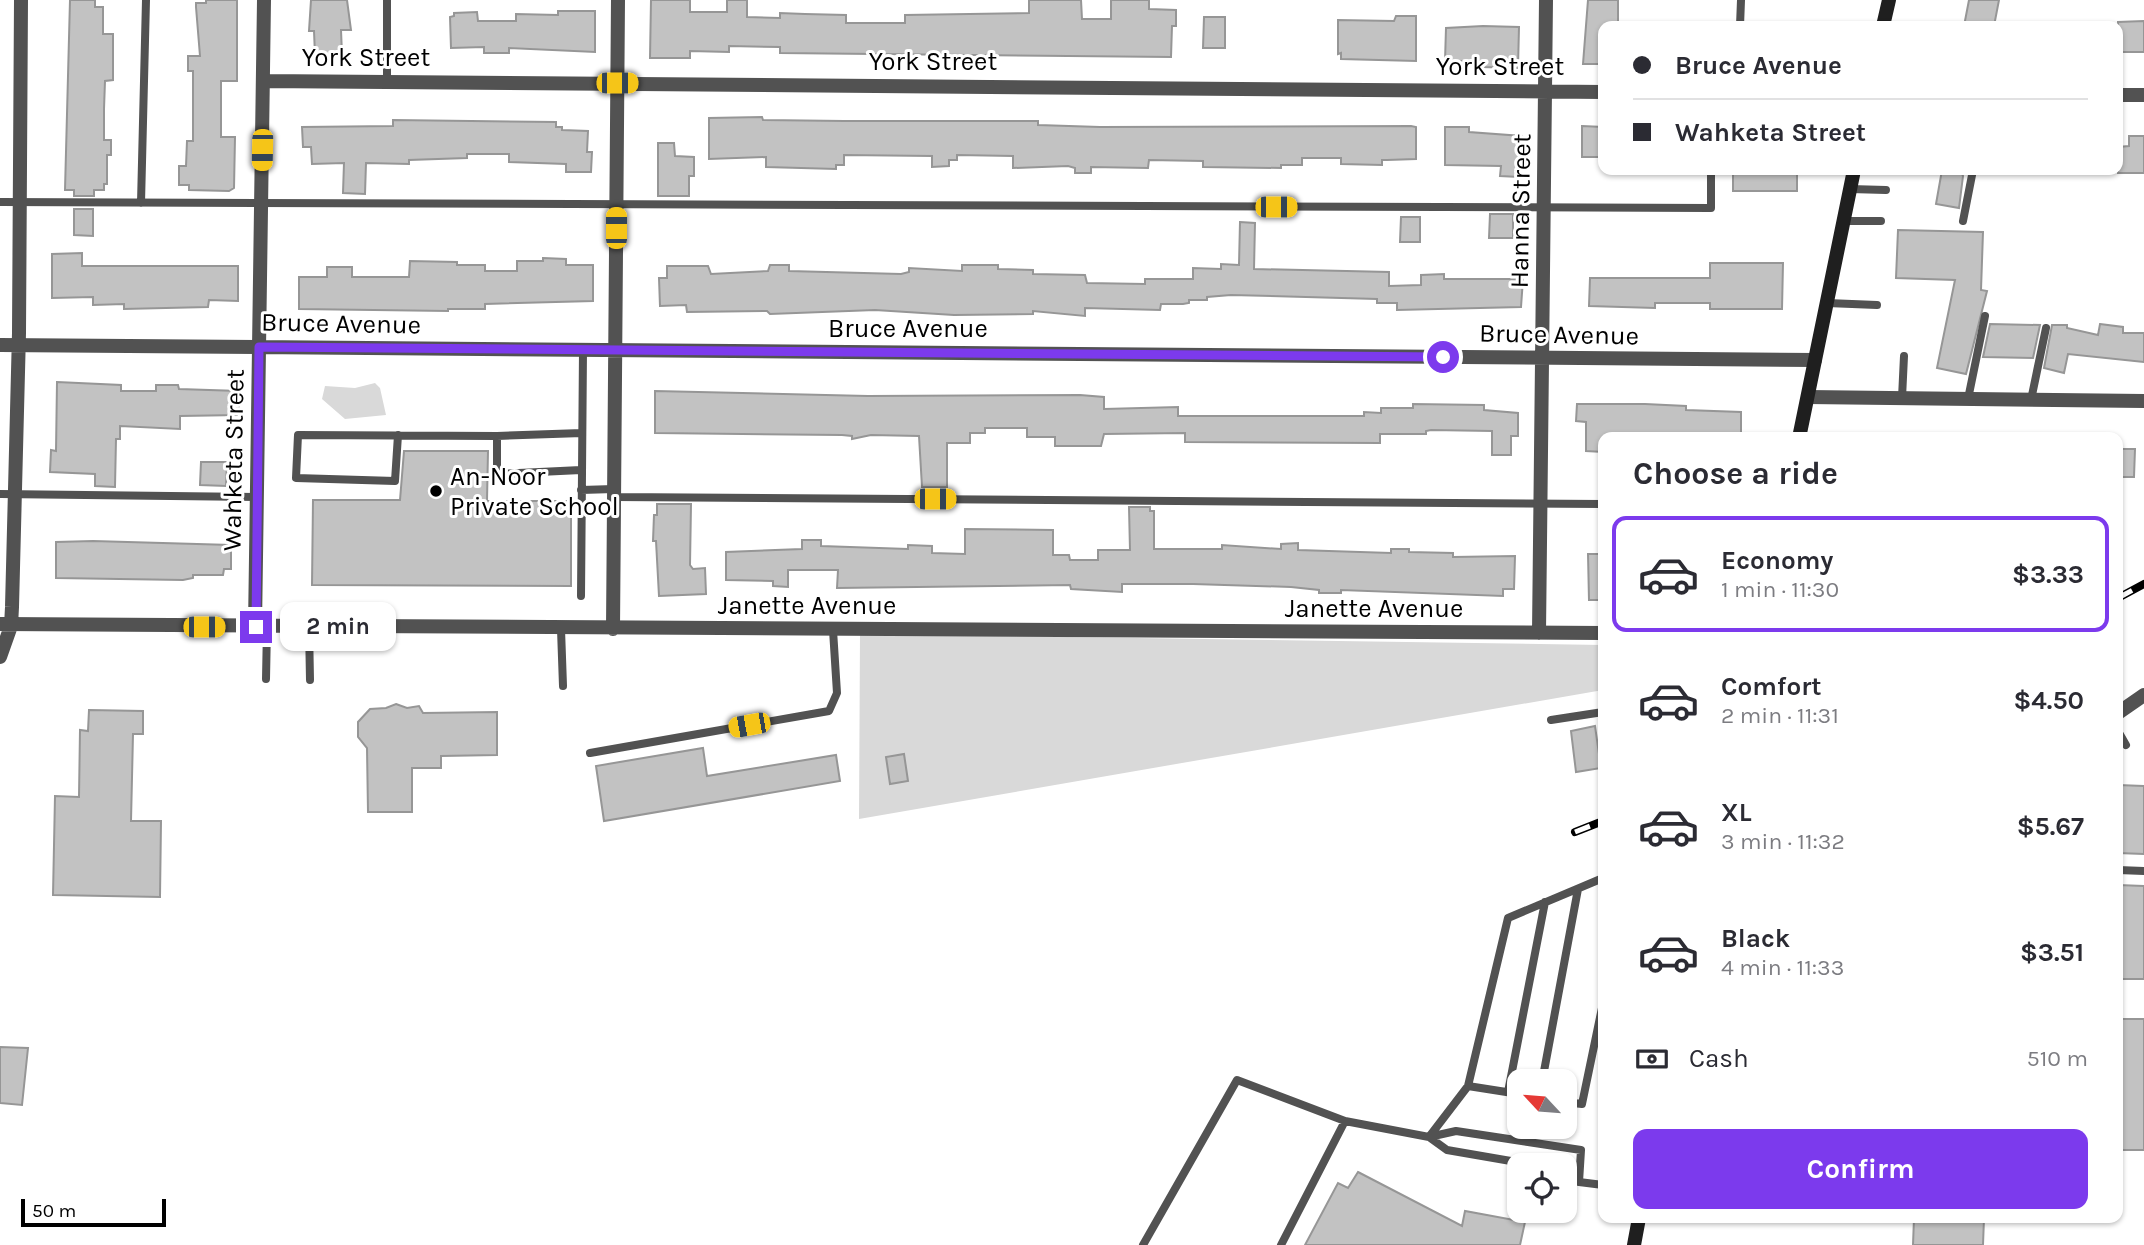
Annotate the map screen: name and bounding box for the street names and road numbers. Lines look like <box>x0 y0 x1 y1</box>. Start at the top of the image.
street label: York Street <box>302 42 430 73</box>
street label: York Street <box>869 46 997 77</box>
street label: York Street <box>1436 51 1564 82</box>
street label: Hanna Street <box>1504 133 1537 289</box>
street label: Bruce Avenue <box>261 307 421 340</box>
street label: Bruce Avenue <box>828 313 988 344</box>
street label: Bruce Avenue <box>1479 318 1639 351</box>
street label: Wahketa Street <box>216 369 251 551</box>
street label: Janette Avenue <box>718 590 896 621</box>
street label: Janette Avenue <box>1285 593 1463 624</box>

